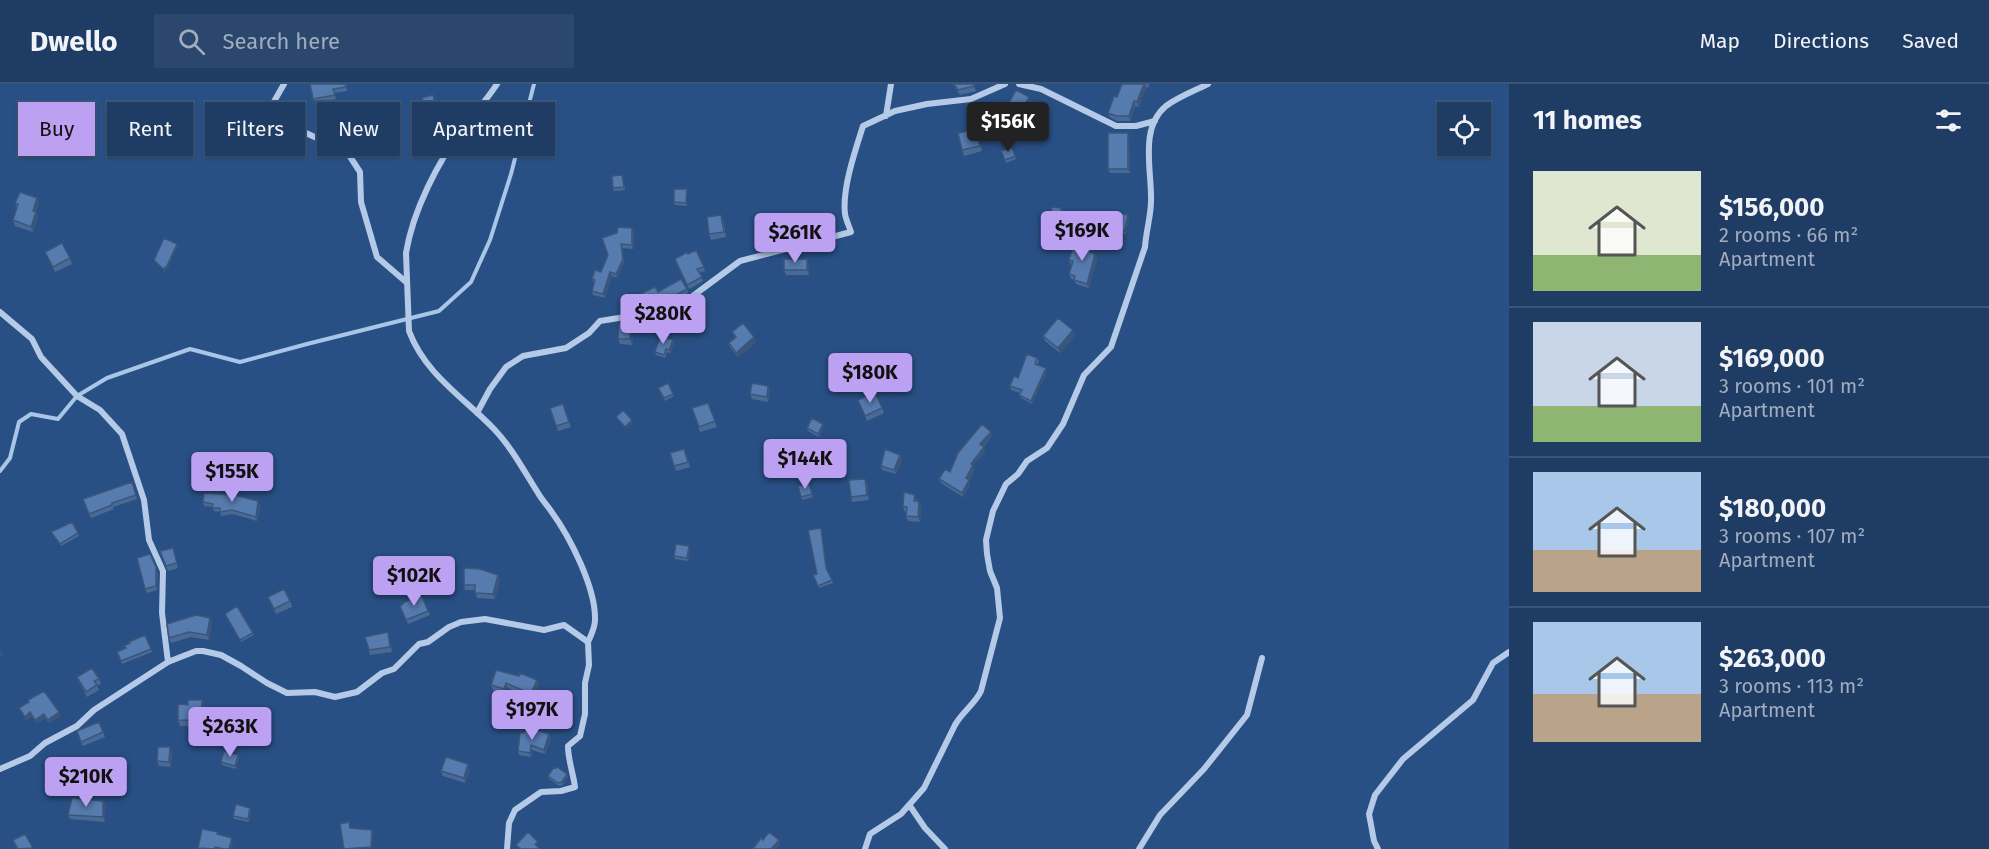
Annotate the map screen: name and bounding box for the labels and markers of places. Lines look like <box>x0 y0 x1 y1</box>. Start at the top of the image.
pin: $156K <box>966 102 1050 153</box>
pin: $169K <box>1040 211 1124 262</box>
pin: $261K <box>753 213 837 264</box>
pin: $280K <box>621 294 705 345</box>
pin: $180K <box>828 353 912 404</box>
pin: $144K <box>763 439 847 490</box>
pin: $155K <box>190 452 274 503</box>
pin: $102K <box>372 556 456 607</box>
pin: $197K <box>490 690 574 741</box>
pin: $263K <box>188 707 272 758</box>
pin: $210K <box>44 757 128 808</box>

